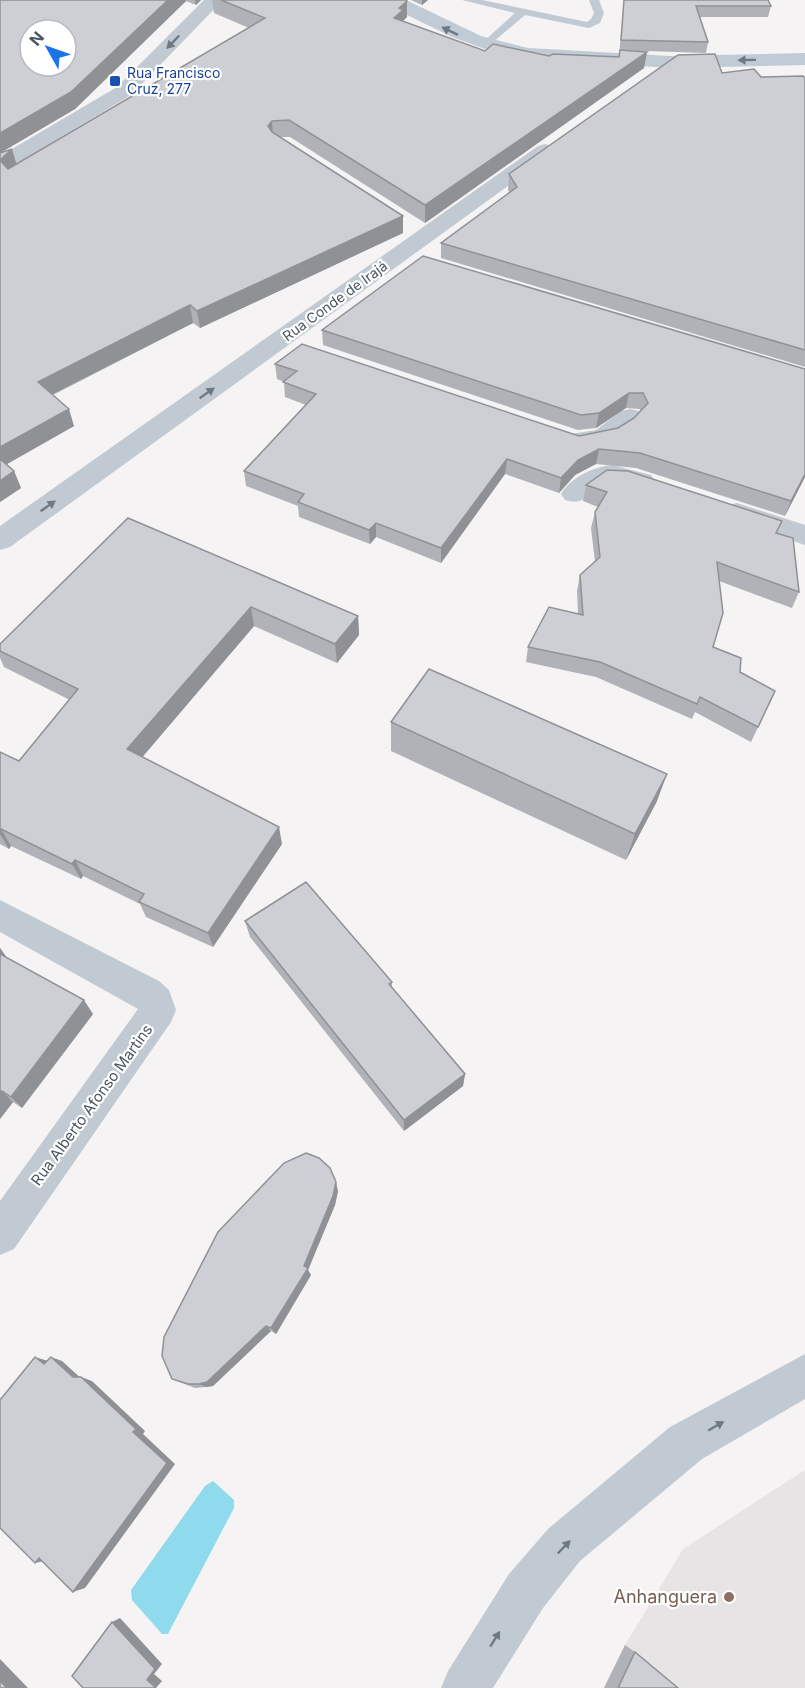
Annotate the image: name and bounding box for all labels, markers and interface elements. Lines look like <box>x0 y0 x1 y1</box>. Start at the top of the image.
north arrow <box>18 18 78 78</box>
one-way arrow <box>442 26 459 35</box>
text: N <box>25 27 48 49</box>
one-way arrow <box>166 34 180 49</box>
one-way arrow <box>737 55 756 65</box>
place label: Rua Francisco Cruz, 277 <box>127 64 221 97</box>
marker: Rua Francisco Cruz, 277 <box>108 74 122 88</box>
street label: Rua Conde de Irajá <box>279 257 390 344</box>
one-way arrow <box>198 387 214 399</box>
one-way arrow <box>39 500 55 512</box>
street label: Rua Alberto Afonso Martins <box>27 1020 157 1189</box>
one-way arrow <box>708 1421 725 1431</box>
one-way arrow <box>557 1539 571 1554</box>
place label: Anhanguera <box>614 1586 717 1607</box>
marker: Anhanguera <box>722 1590 736 1604</box>
one-way arrow <box>490 1631 501 1648</box>

